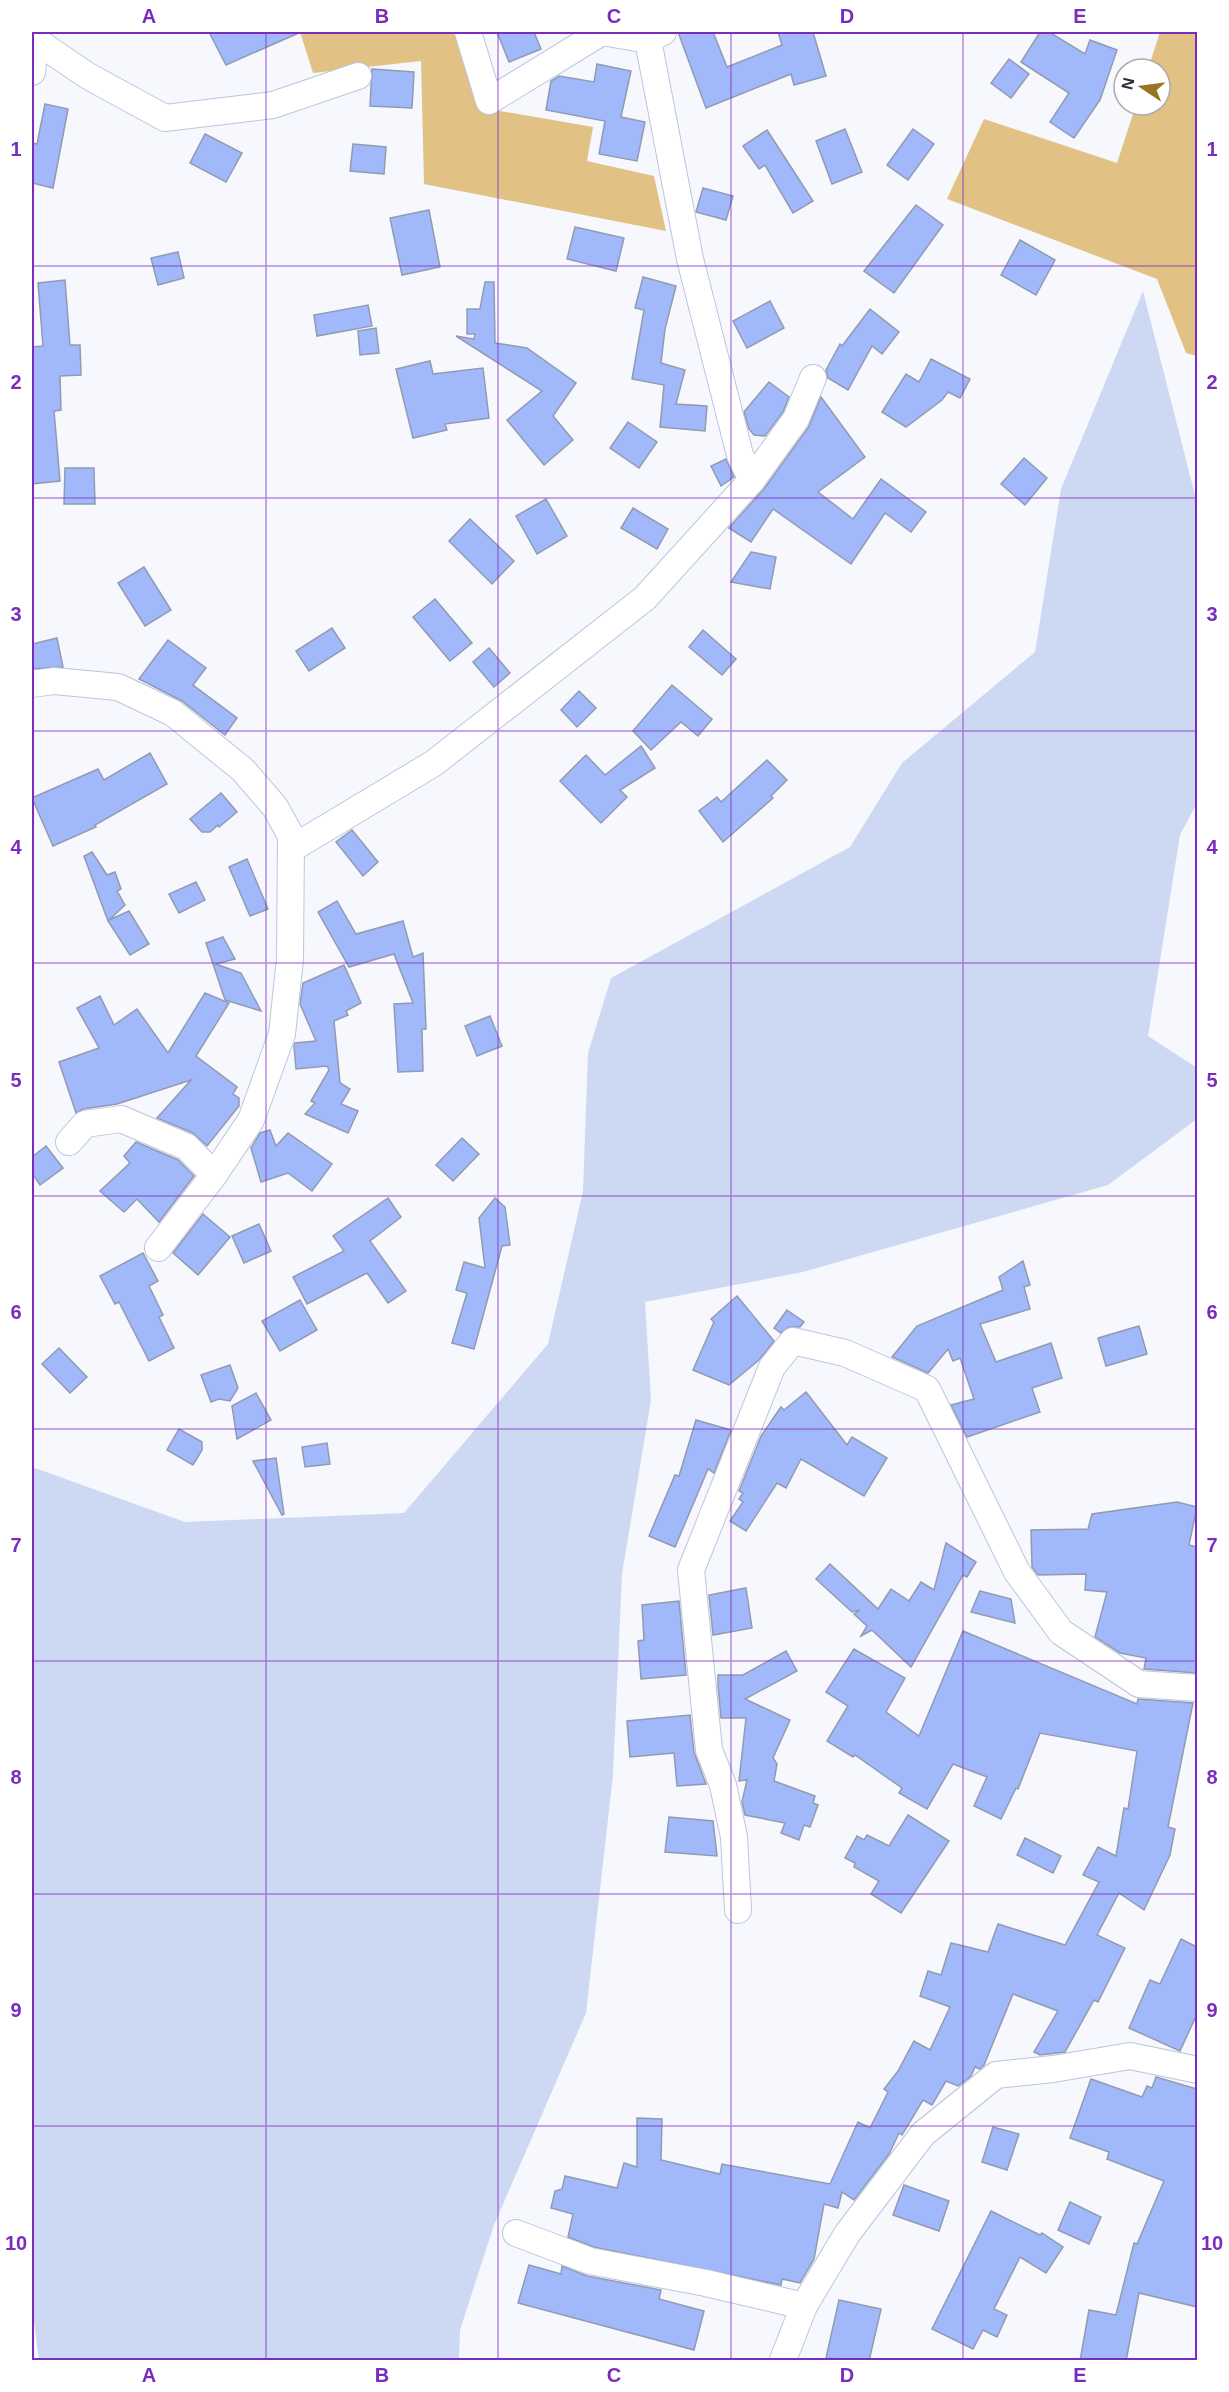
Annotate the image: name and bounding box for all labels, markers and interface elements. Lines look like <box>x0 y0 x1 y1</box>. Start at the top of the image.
text: A <box>142 5 156 27</box>
text: B <box>375 5 389 27</box>
text: C <box>607 5 621 27</box>
text: D <box>840 5 854 27</box>
text: E <box>1073 5 1087 27</box>
north arrow <box>1112 57 1172 117</box>
text: N <box>1118 76 1137 91</box>
text: 1 <box>10 138 22 160</box>
text: 1 <box>1206 138 1218 160</box>
text: 2 <box>10 371 22 393</box>
text: 2 <box>1206 371 1218 393</box>
text: 3 <box>10 603 22 625</box>
text: 3 <box>1206 603 1218 625</box>
text: 4 <box>10 836 22 858</box>
text: 4 <box>1206 836 1218 858</box>
text: 5 <box>10 1069 22 1091</box>
text: 5 <box>1206 1069 1218 1091</box>
text: 6 <box>10 1301 22 1323</box>
text: 6 <box>1206 1301 1218 1323</box>
text: 7 <box>10 1534 22 1556</box>
text: 7 <box>1206 1534 1218 1556</box>
text: 8 <box>10 1766 22 1788</box>
text: 8 <box>1206 1766 1218 1788</box>
text: 9 <box>10 1999 22 2021</box>
text: 9 <box>1206 1999 1218 2021</box>
text: 10 <box>5 2232 27 2254</box>
text: 10 <box>1201 2232 1223 2254</box>
text: A <box>142 2364 156 2386</box>
text: B <box>375 2364 389 2386</box>
text: C <box>607 2364 621 2386</box>
text: D <box>840 2364 854 2386</box>
text: E <box>1073 2364 1087 2386</box>

